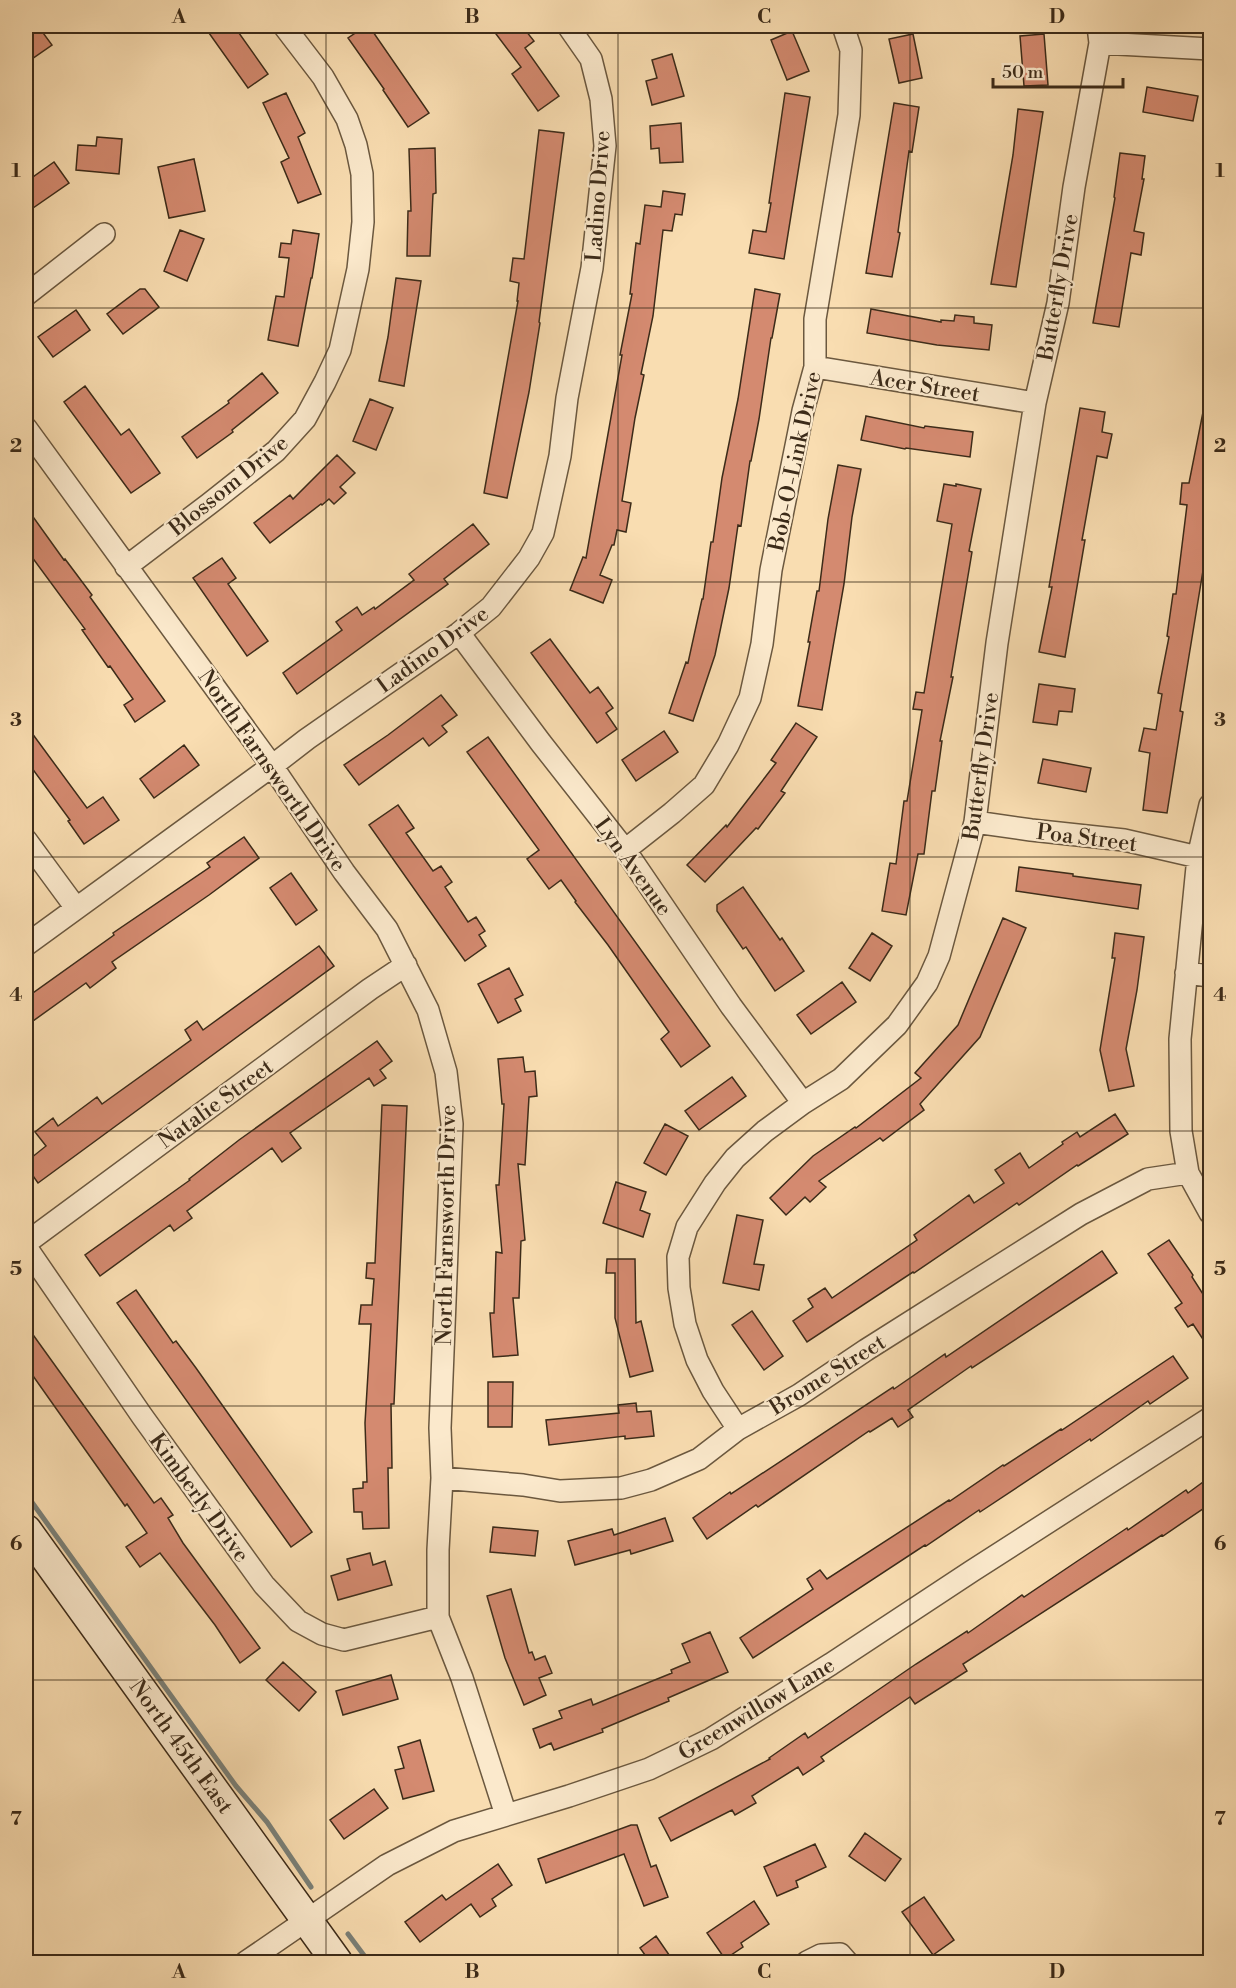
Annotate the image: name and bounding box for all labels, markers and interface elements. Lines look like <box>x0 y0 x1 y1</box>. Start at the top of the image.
text: A <box>171 5 187 30</box>
text: B <box>464 5 480 30</box>
text: C <box>757 5 771 30</box>
text: D <box>1049 5 1065 30</box>
scale bar <box>993 51 1124 89</box>
text: 50 m <box>1002 61 1044 84</box>
street label: Ladino Drive <box>580 130 617 263</box>
text: 1 <box>11 159 21 184</box>
text: 1 <box>1215 159 1225 184</box>
street label: Butterfly Drive <box>1032 211 1085 364</box>
street label: Acer Street <box>867 364 982 408</box>
street label: Bob-O-Link Drive <box>763 369 828 555</box>
street label: Blossom Drive <box>163 430 294 543</box>
text: 2 <box>10 434 22 459</box>
text: 2 <box>1214 434 1226 459</box>
street label: Ladino Drive <box>372 601 494 700</box>
street label: North Farnsworth Drive <box>192 665 352 877</box>
street label: Butterfly Drive <box>958 691 1005 843</box>
text: 3 <box>10 708 22 733</box>
text: 3 <box>1214 708 1226 733</box>
street label: Lyn Avenue <box>588 812 677 921</box>
street label: Poa Street <box>1035 819 1139 858</box>
text: 4 <box>9 983 23 1008</box>
text: 4 <box>1213 983 1227 1008</box>
street label: Natalie Street <box>153 1053 279 1155</box>
street label: North Farnsworth Drive <box>431 1104 462 1346</box>
text: 5 <box>10 1257 22 1282</box>
text: 5 <box>1214 1257 1226 1282</box>
street label: Brome Street <box>764 1329 891 1422</box>
street label: Kimberly Drive <box>143 1428 255 1568</box>
text: 6 <box>10 1532 23 1557</box>
text: 6 <box>1214 1532 1227 1557</box>
street label: Greenwillow Lane <box>674 1652 840 1767</box>
street label: North 45th East <box>123 1675 239 1819</box>
text: 7 <box>10 1807 22 1832</box>
text: 7 <box>1214 1807 1226 1832</box>
text: A <box>171 1960 187 1985</box>
text: B <box>464 1960 480 1985</box>
text: C <box>757 1960 771 1985</box>
text: D <box>1049 1960 1065 1985</box>

